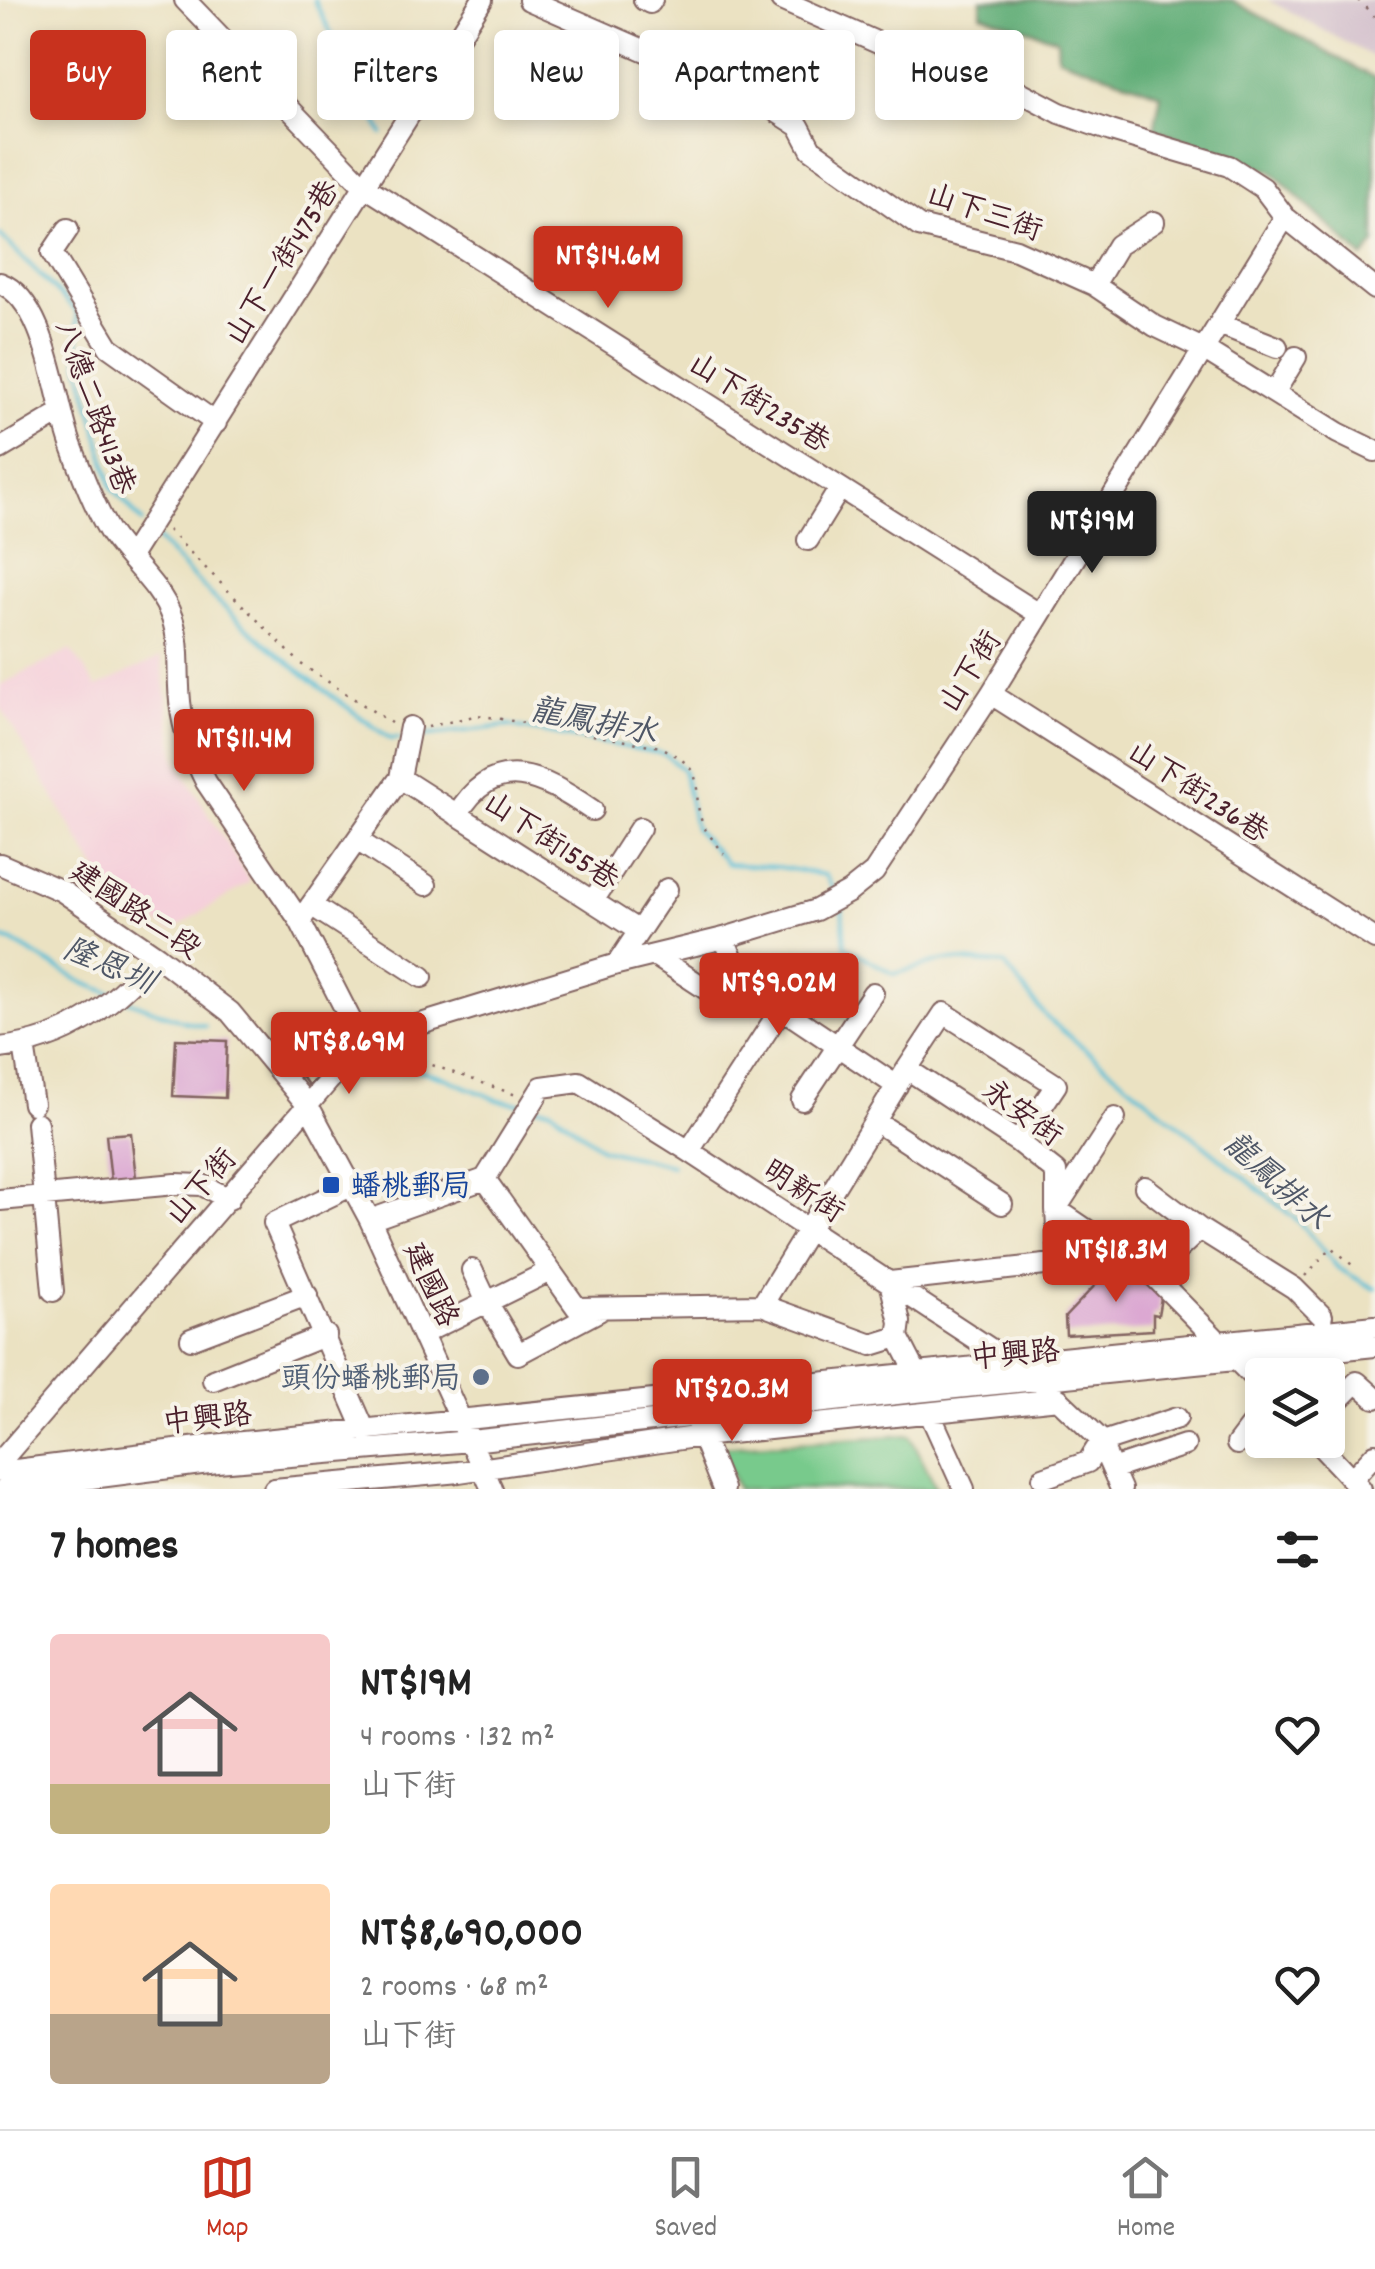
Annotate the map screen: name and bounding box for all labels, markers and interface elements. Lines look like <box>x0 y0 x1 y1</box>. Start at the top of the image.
chip: Buy <box>30 30 146 120</box>
chip: Rent <box>166 30 297 120</box>
chip: Filters <box>317 30 474 120</box>
chip: New <box>494 30 619 120</box>
chip: Apartment <box>639 30 855 120</box>
chip: House <box>875 30 1024 120</box>
street label: 山下一街475巷 <box>217 173 353 355</box>
street label: 山下三街 <box>920 175 1047 255</box>
pin: NT$14.6M <box>505 226 711 311</box>
text: NT$14.6M <box>556 235 660 281</box>
street label: 八德二路413巷 <box>40 316 143 502</box>
street label: 山下街235巷 <box>678 345 837 467</box>
pin: NT$19M <box>1011 491 1173 576</box>
text: NT$19M <box>1049 500 1135 546</box>
street label: 山下街 <box>931 624 1015 723</box>
water label: 龍鳳排水 <box>526 690 661 760</box>
pin: NT$11.4M <box>141 709 347 794</box>
text: NT$11.4M <box>196 718 292 764</box>
street label: 山下街236巷 <box>1117 733 1276 857</box>
street label: 山下街155巷 <box>473 784 626 904</box>
street label: 建國路二段 <box>59 853 208 972</box>
water label: 隆恩圳 <box>55 929 164 1010</box>
pin: NT$9.02M <box>676 953 882 1038</box>
text: NT$9.02M <box>722 962 836 1008</box>
pin: NT$8.69M <box>246 1012 452 1097</box>
text: NT$8.69M <box>293 1021 405 1067</box>
street label: 永安街 <box>971 1072 1069 1159</box>
water label: 龍鳳排水 <box>1211 1124 1337 1244</box>
street label: 山下街 <box>158 1141 249 1237</box>
street label: 明新街 <box>752 1151 851 1236</box>
place label: 蟠桃郵局 <box>351 1168 471 1211</box>
marker: 蟠桃郵局 <box>320 1174 342 1196</box>
pin: NT$18.3M <box>1013 1220 1219 1305</box>
text: NT$18.3M <box>1065 1229 1167 1275</box>
street label: 建國路 <box>389 1236 466 1336</box>
street label: 中興路 <box>969 1332 1062 1383</box>
map controls <box>1245 1358 1345 1458</box>
button: layers <box>1245 1358 1345 1458</box>
pin: NT$20.3M <box>629 1359 835 1444</box>
place label: 頭份蟠桃郵局 <box>281 1360 461 1403</box>
marker: 頭份蟠桃郵局 <box>470 1366 492 1388</box>
text: NT$20.3M <box>675 1368 789 1414</box>
street label: 中興路 <box>160 1395 254 1448</box>
text: 7 homes <box>50 1519 179 1579</box>
icon: filters <box>1270 1522 1325 1577</box>
text: NT$19M <box>360 1656 472 1716</box>
icon: home <box>130 1674 250 1794</box>
icon: heart <box>1270 1707 1325 1762</box>
text: 4 rooms · 132 m² <box>360 1716 555 1762</box>
text: 山下街 <box>360 1766 456 1812</box>
text: NT$8,690,000 <box>360 1906 583 1966</box>
icon: home <box>130 1924 250 2044</box>
icon: heart <box>1270 1957 1325 2012</box>
text: 2 rooms · 68 m² <box>360 1966 549 2012</box>
text: 山下街 <box>360 2016 456 2062</box>
tab: Map <box>200 2150 255 2250</box>
tab: Saved <box>655 2150 717 2250</box>
tab: Home <box>1117 2150 1175 2250</box>

